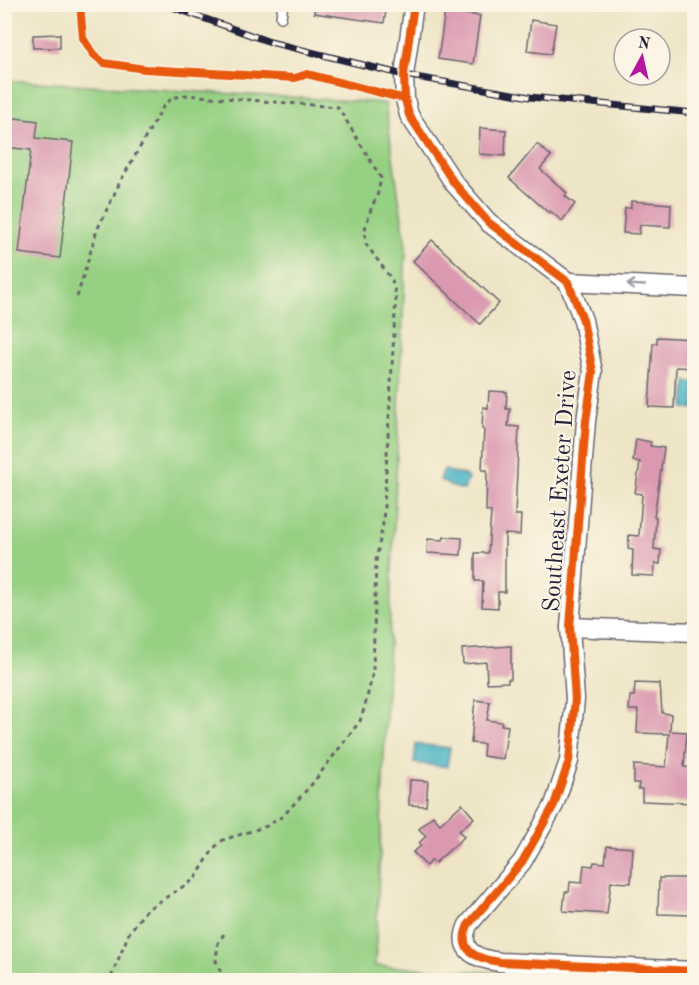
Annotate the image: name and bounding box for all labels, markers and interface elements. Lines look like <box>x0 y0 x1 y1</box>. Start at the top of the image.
north arrow <box>612 27 672 87</box>
text: N <box>637 35 652 53</box>
one-way arrow <box>627 280 647 291</box>
street label: Southeast Exeter Drive <box>541 369 581 613</box>

